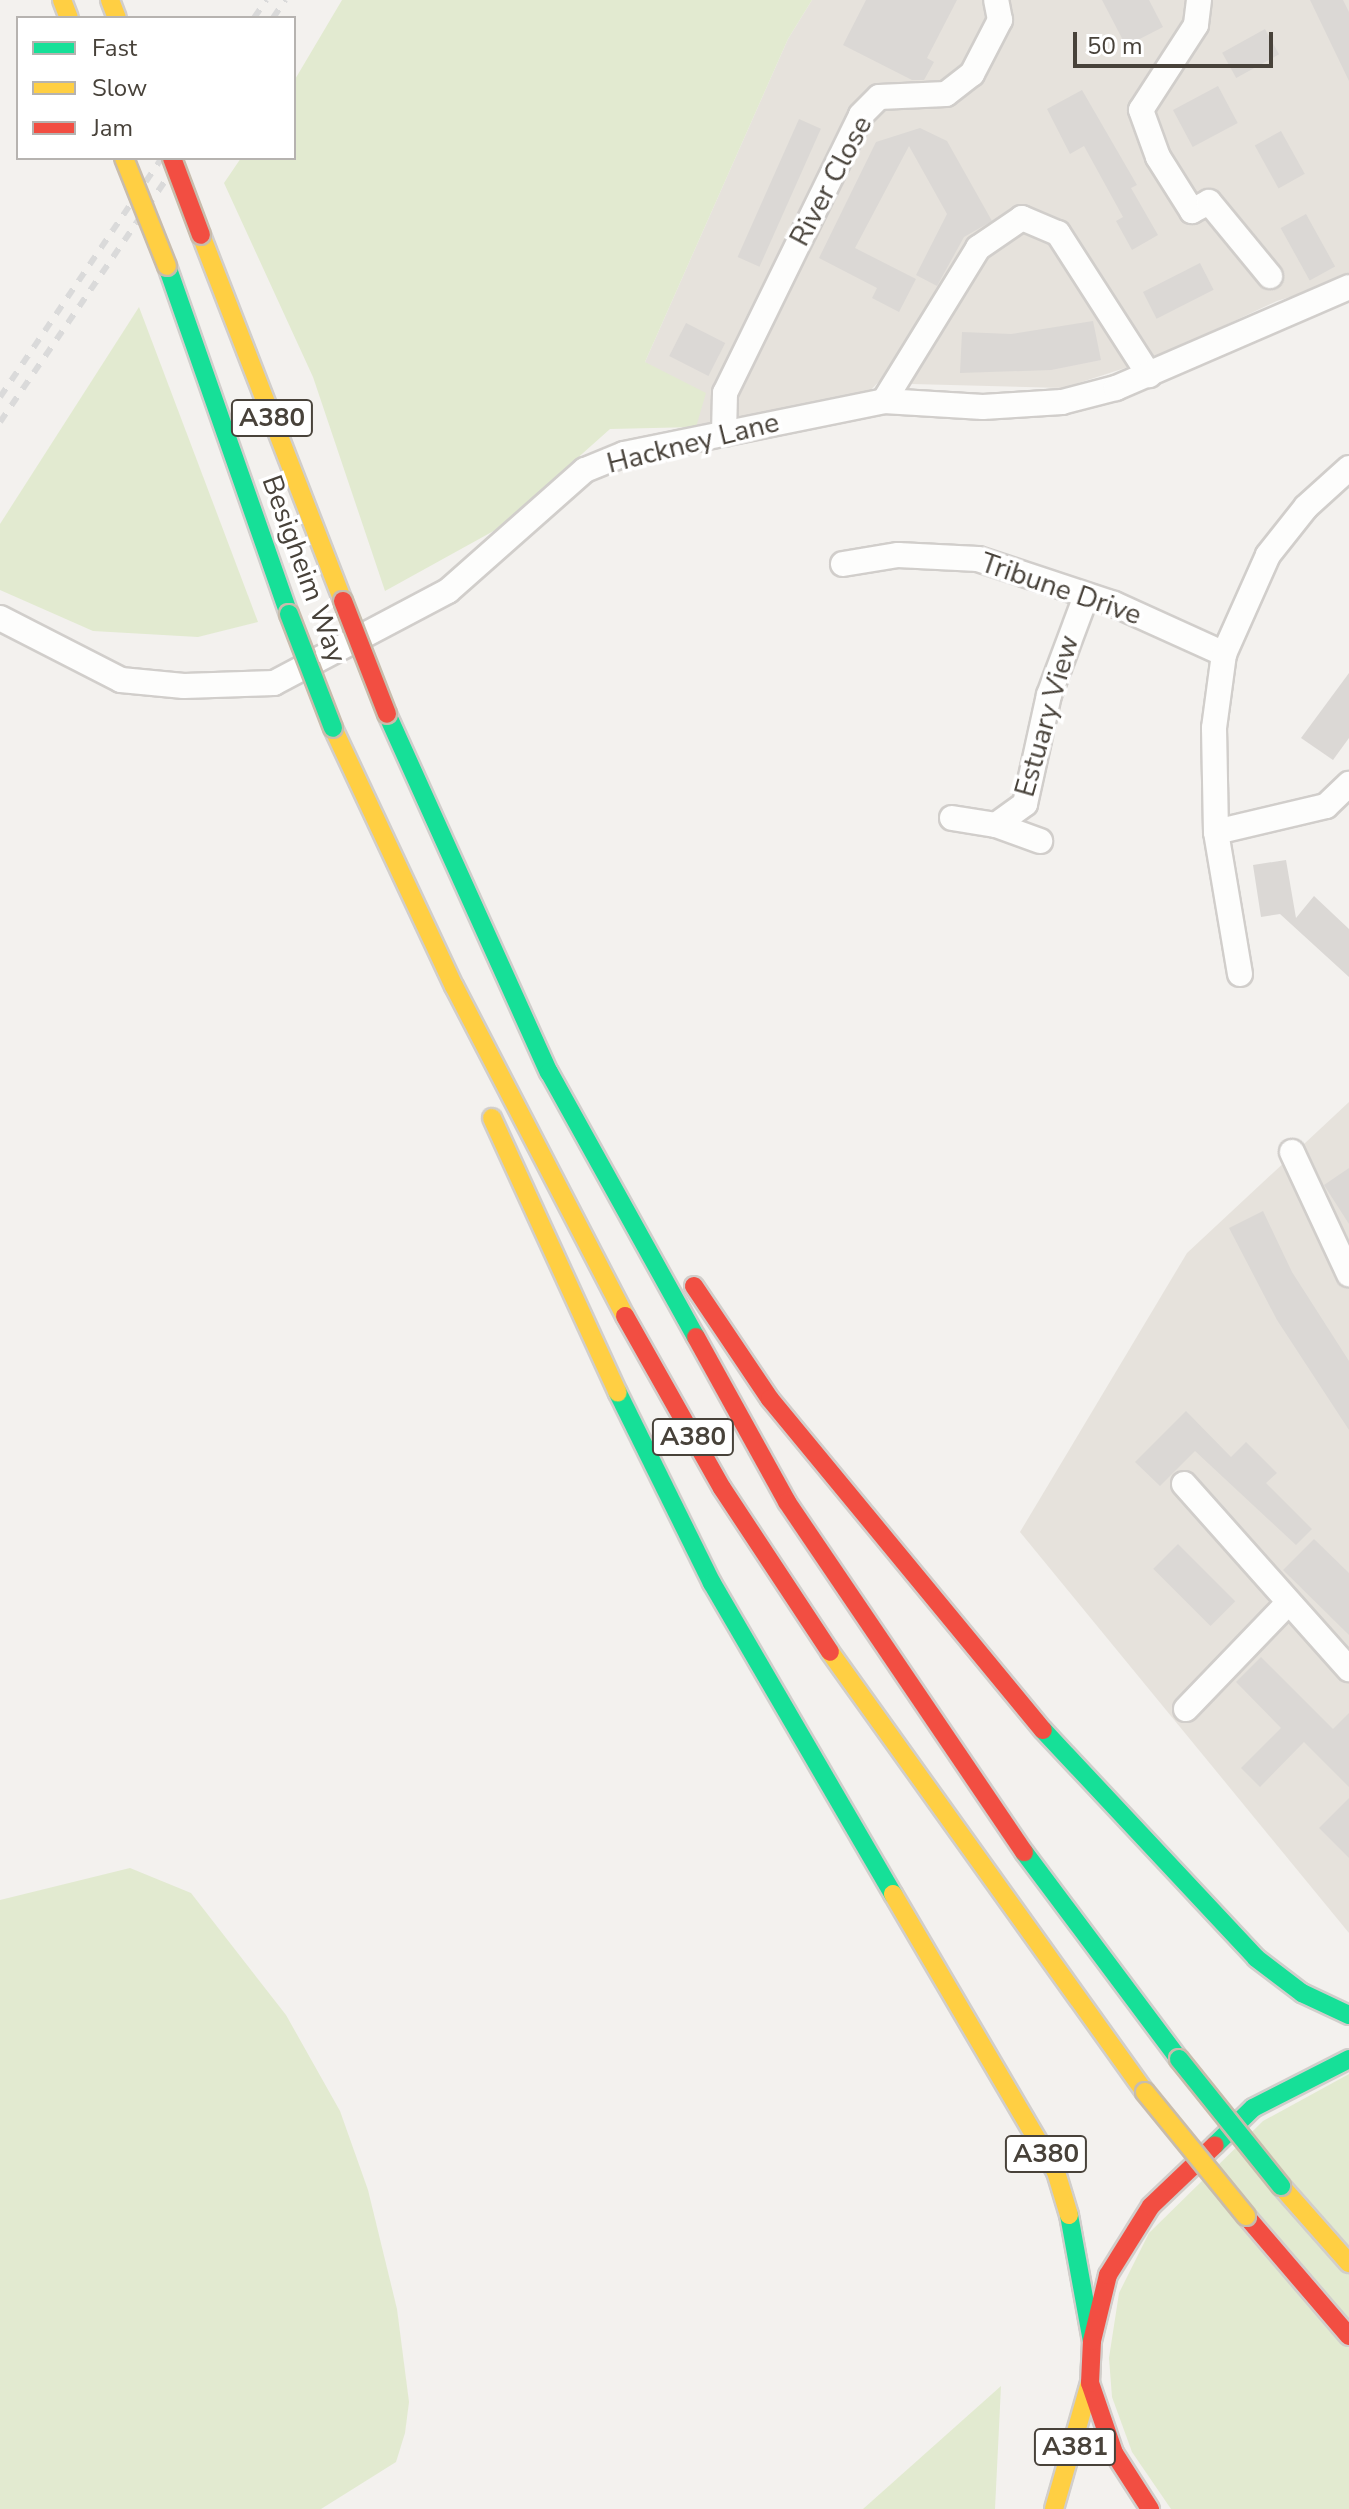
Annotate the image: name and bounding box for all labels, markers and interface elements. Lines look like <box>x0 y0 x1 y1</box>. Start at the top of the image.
legend <box>16 16 296 160</box>
scale bar <box>1077 16 1277 66</box>
text: 50 m <box>1087 30 1143 62</box>
text: Fast <box>92 32 137 64</box>
text: Slow <box>92 72 147 104</box>
street label: River Close <box>783 110 879 252</box>
text: Jam <box>92 112 133 144</box>
road number: A380 <box>230 396 314 440</box>
street label: Hackney Lane <box>603 405 783 481</box>
street label: Besigheim Way <box>255 471 353 667</box>
street label: Tribune Drive <box>976 546 1146 632</box>
street label: Estuary View <box>1008 631 1086 801</box>
road number: A380 <box>651 1415 735 1459</box>
road number: A380 <box>1004 2132 1088 2176</box>
road number: A381 <box>1033 2425 1117 2469</box>

